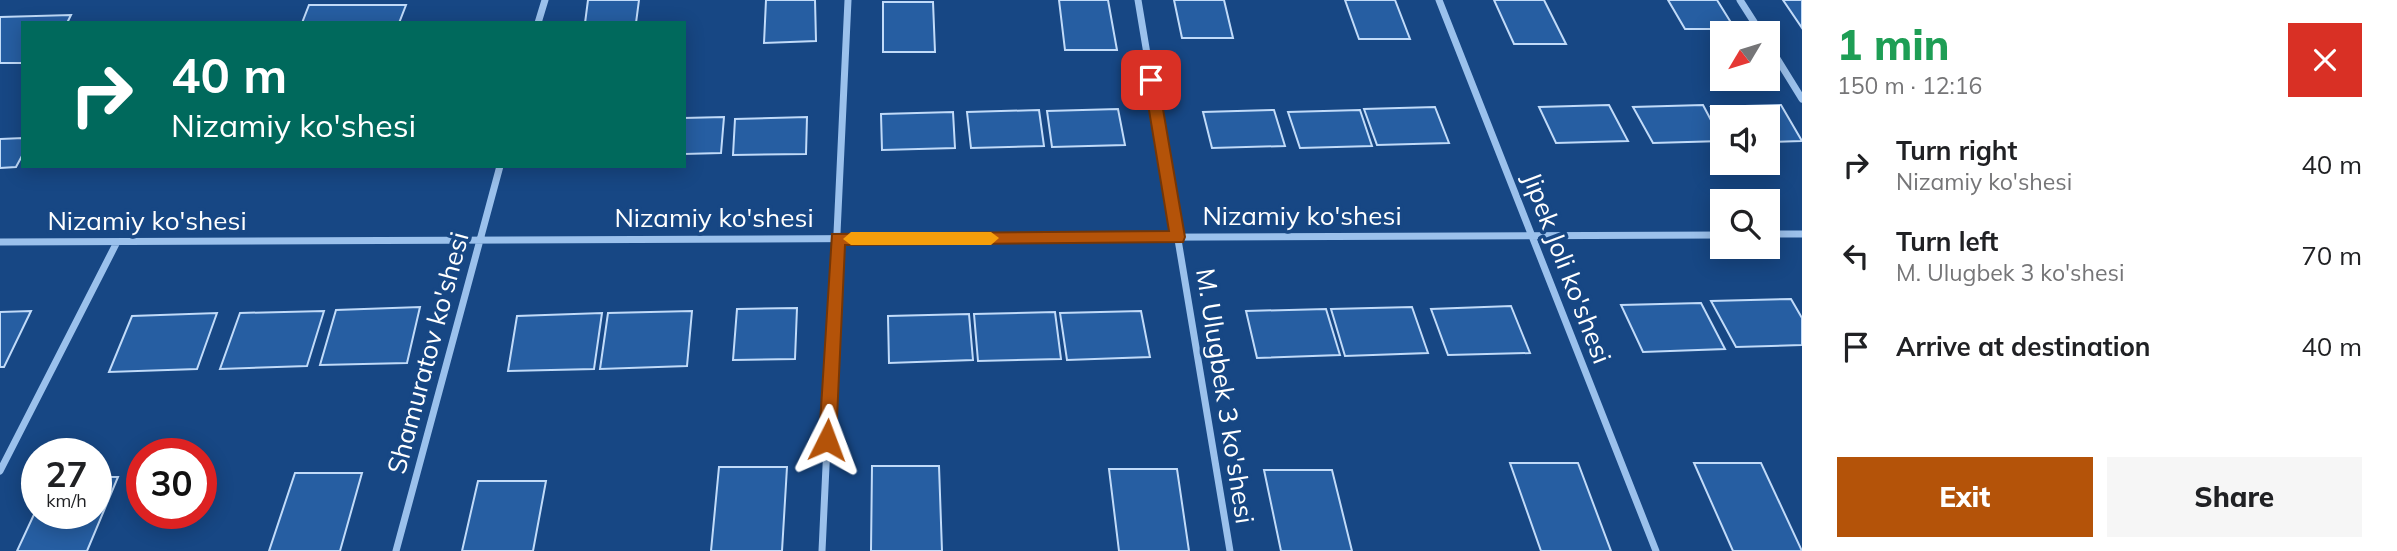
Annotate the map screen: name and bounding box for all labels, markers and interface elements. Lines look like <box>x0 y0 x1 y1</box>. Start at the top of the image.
text: 1 min <box>1837 18 1950 71</box>
north arrow <box>1710 21 1780 91</box>
map controls <box>1710 21 1780 259</box>
button: close <box>2288 23 2362 97</box>
text: 40 m <box>171 44 287 105</box>
icon: right <box>56 49 147 140</box>
pin <box>1121 50 1181 110</box>
icon: arrive <box>1132 61 1170 99</box>
text: 150 m · 12:16 <box>1837 71 1982 100</box>
text: Nizamiy ko'shesi <box>171 105 416 145</box>
button: sound <box>1710 105 1780 175</box>
text: Turn right <box>1896 134 2017 167</box>
icon: right <box>1837 146 1875 184</box>
text: 40 m <box>2301 148 2362 181</box>
street label: Jipek Joli ko'shesi <box>1516 167 1619 368</box>
text: Nizamiy ko'shesi <box>1896 167 2072 196</box>
button: search <box>1710 189 1780 259</box>
street label: Nizamiy ko'shesi <box>1202 199 1402 232</box>
street label: Nizamiy ko'shesi <box>614 201 814 234</box>
street label: Nizamiy ko'shesi <box>47 204 247 237</box>
text: Turn left <box>1896 225 1998 258</box>
street label: Shamuratov ko'shesi <box>379 228 476 477</box>
icon: left <box>1837 237 1875 275</box>
text: 70 m <box>2301 239 2362 272</box>
text: M. Ulugbek 3 ko'shesi <box>1896 258 2124 287</box>
street label: M. Ulugbek 3 ko'shesi <box>1189 266 1262 526</box>
icon: arrive <box>1837 328 1875 366</box>
text: Arrive at destination <box>1896 330 2151 363</box>
text: 40 m <box>2301 330 2362 363</box>
position arrow <box>790 403 864 477</box>
speed limit sign: 30 <box>126 438 217 529</box>
text: 27 <box>45 452 88 496</box>
button: Exit <box>1837 457 2093 537</box>
button: Share <box>2107 457 2362 537</box>
text: km/h <box>46 489 87 512</box>

